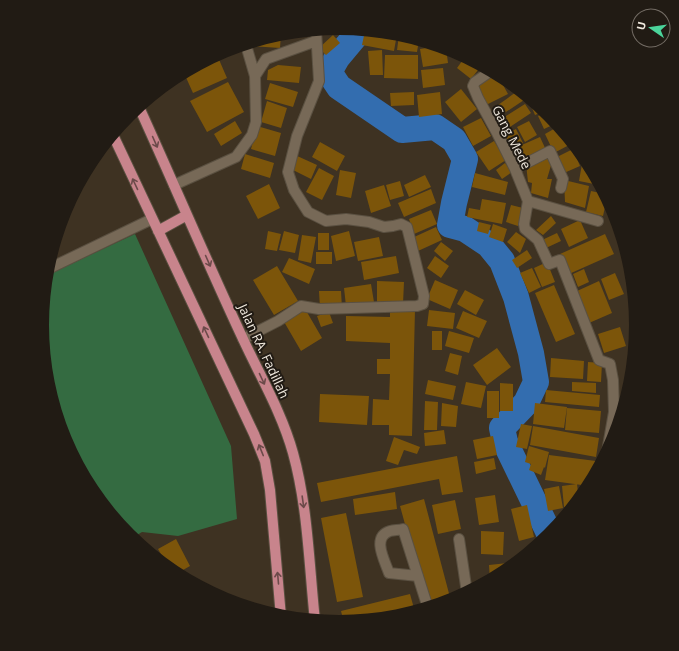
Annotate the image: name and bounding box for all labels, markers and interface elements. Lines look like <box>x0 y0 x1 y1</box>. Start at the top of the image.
north arrow <box>631 8 671 48</box>
text: U <box>633 20 649 31</box>
street label: Gang Mede <box>488 102 536 172</box>
one-way arrow <box>152 136 159 148</box>
one-way arrow <box>131 178 138 190</box>
one-way arrow <box>205 255 212 267</box>
street label: Jalan RA. Fadillah <box>233 299 294 401</box>
one-way arrow <box>202 326 209 338</box>
one-way arrow <box>259 373 266 385</box>
one-way arrow <box>257 444 264 456</box>
one-way arrow <box>299 495 307 508</box>
one-way arrow <box>274 572 281 585</box>

